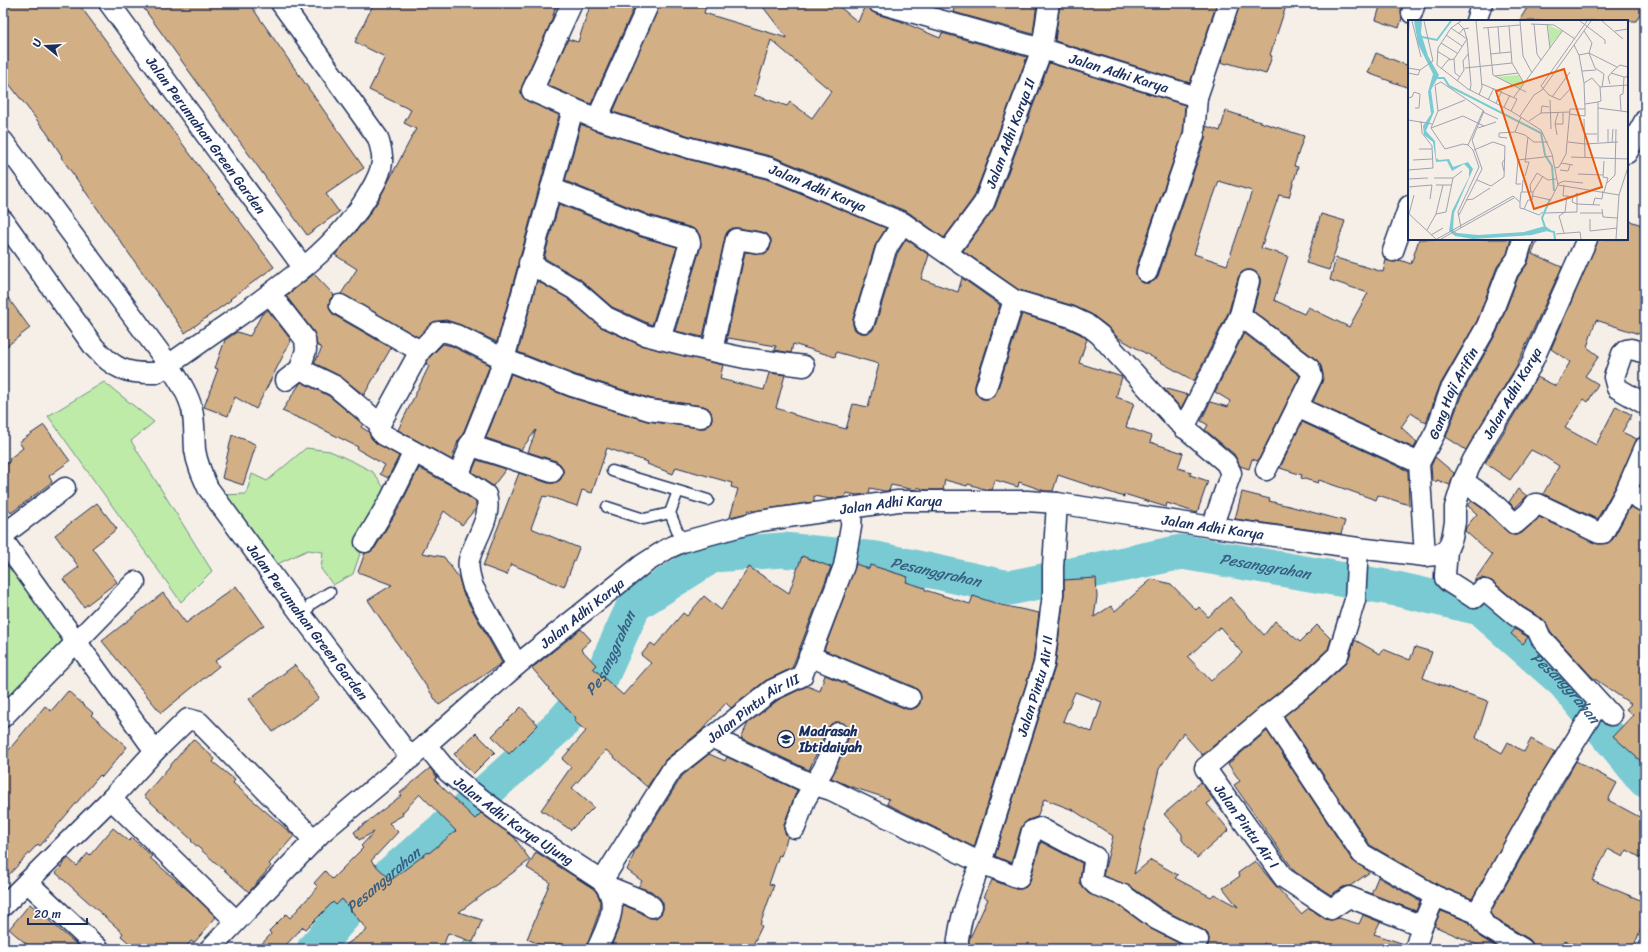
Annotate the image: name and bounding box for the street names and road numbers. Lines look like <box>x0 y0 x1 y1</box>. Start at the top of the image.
street label: Jalan Adhi Karya <box>1065 46 1173 101</box>
street label: Jalan Perumahan Green Garden <box>138 50 273 220</box>
street label: Jalan Adhi Karya II <box>978 74 1043 193</box>
street label: Jalan Adhi Karya <box>764 157 871 220</box>
street label: Gang Haji Arifin <box>1422 342 1486 444</box>
street label: Jalan Adhi Karya <box>1475 342 1549 445</box>
street label: Jalan Adhi Karya <box>837 489 943 522</box>
street label: Jalan Adhi Karya <box>1159 507 1266 547</box>
street label: Jalan Perumahan Green Garden <box>239 537 375 706</box>
street label: Jalan Adhi Karya <box>534 571 631 656</box>
street label: Jalan Pintu Air II <box>1010 633 1061 741</box>
street label: Jalan Pintu Air III <box>701 666 805 750</box>
street label: Jalan Adhi Karya Ujung <box>447 769 579 872</box>
street label: Jalan Pintu Air I <box>1207 778 1286 875</box>

